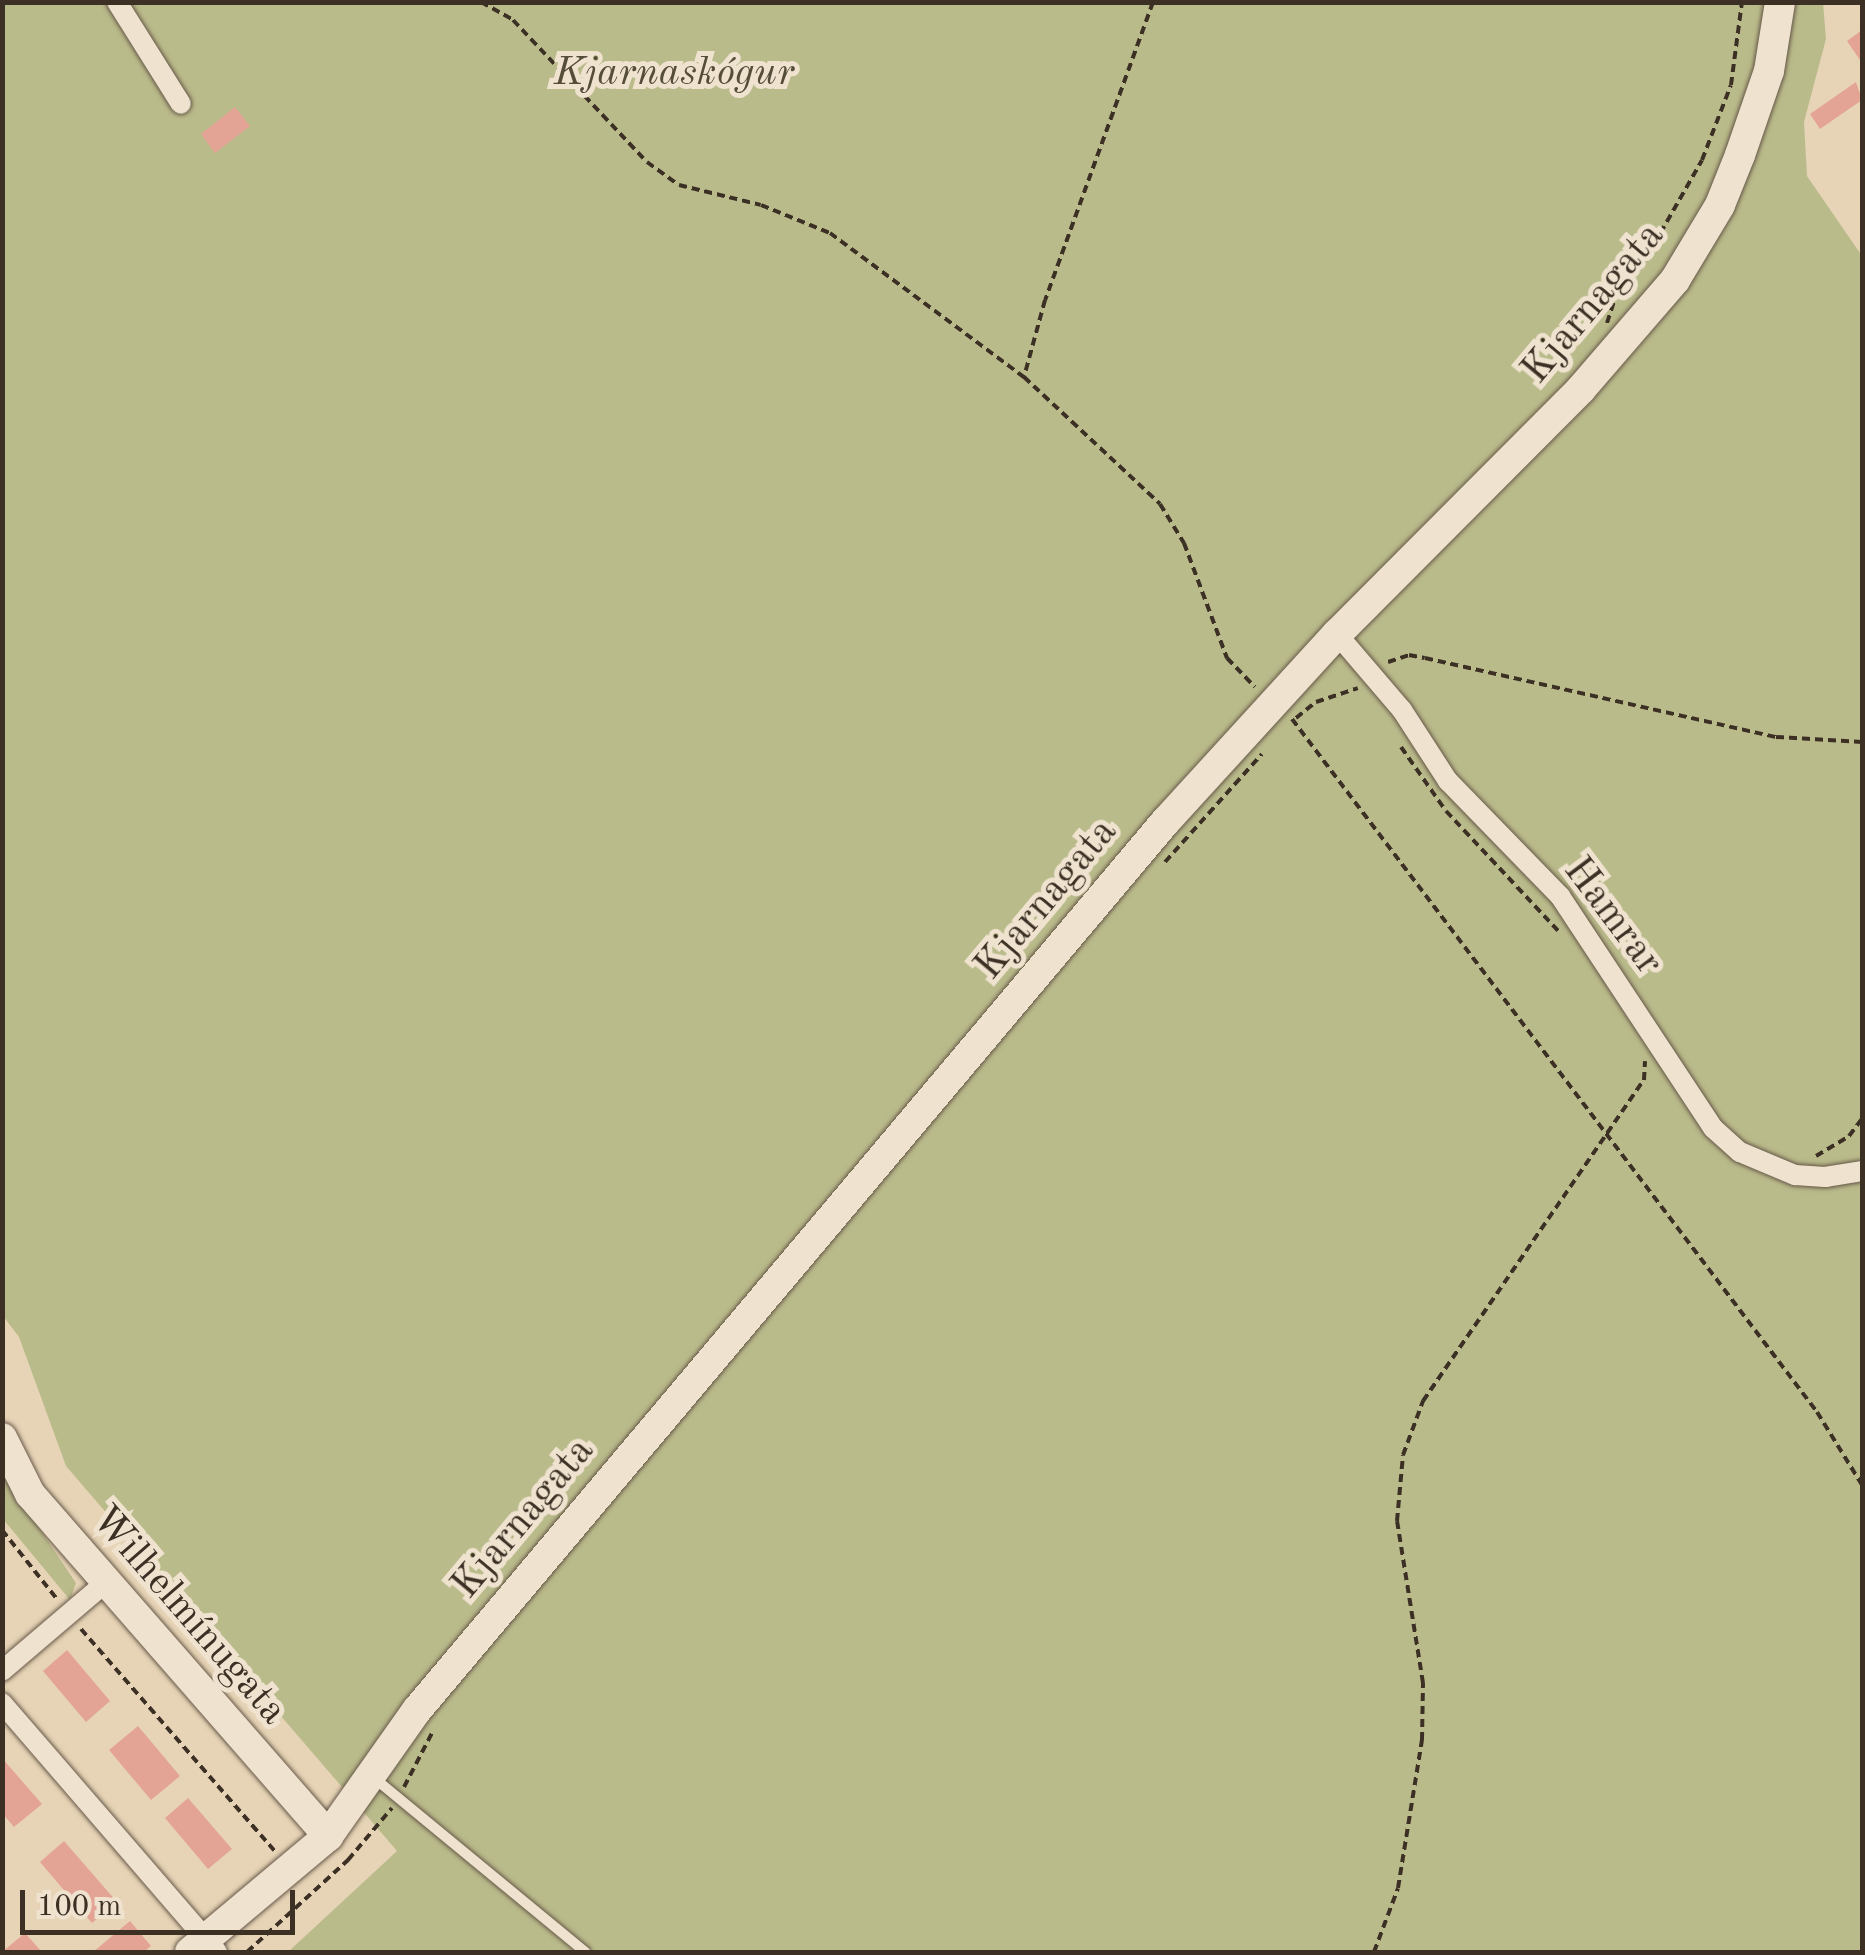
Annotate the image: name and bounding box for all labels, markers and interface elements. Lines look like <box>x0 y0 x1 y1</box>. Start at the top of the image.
park label: Kjarnaskógur <box>554 50 794 98</box>
street label: Kjarnagata <box>1513 214 1675 394</box>
street label: Kjarnagata <box>966 810 1128 990</box>
street label: Hamrar <box>1552 848 1672 986</box>
street label: Kjarnagata <box>443 1429 605 1609</box>
street label: Wilhelmínugata <box>80 1497 296 1735</box>
scale bar <box>25 1870 300 1932</box>
text: 100 m <box>37 1892 121 1922</box>

